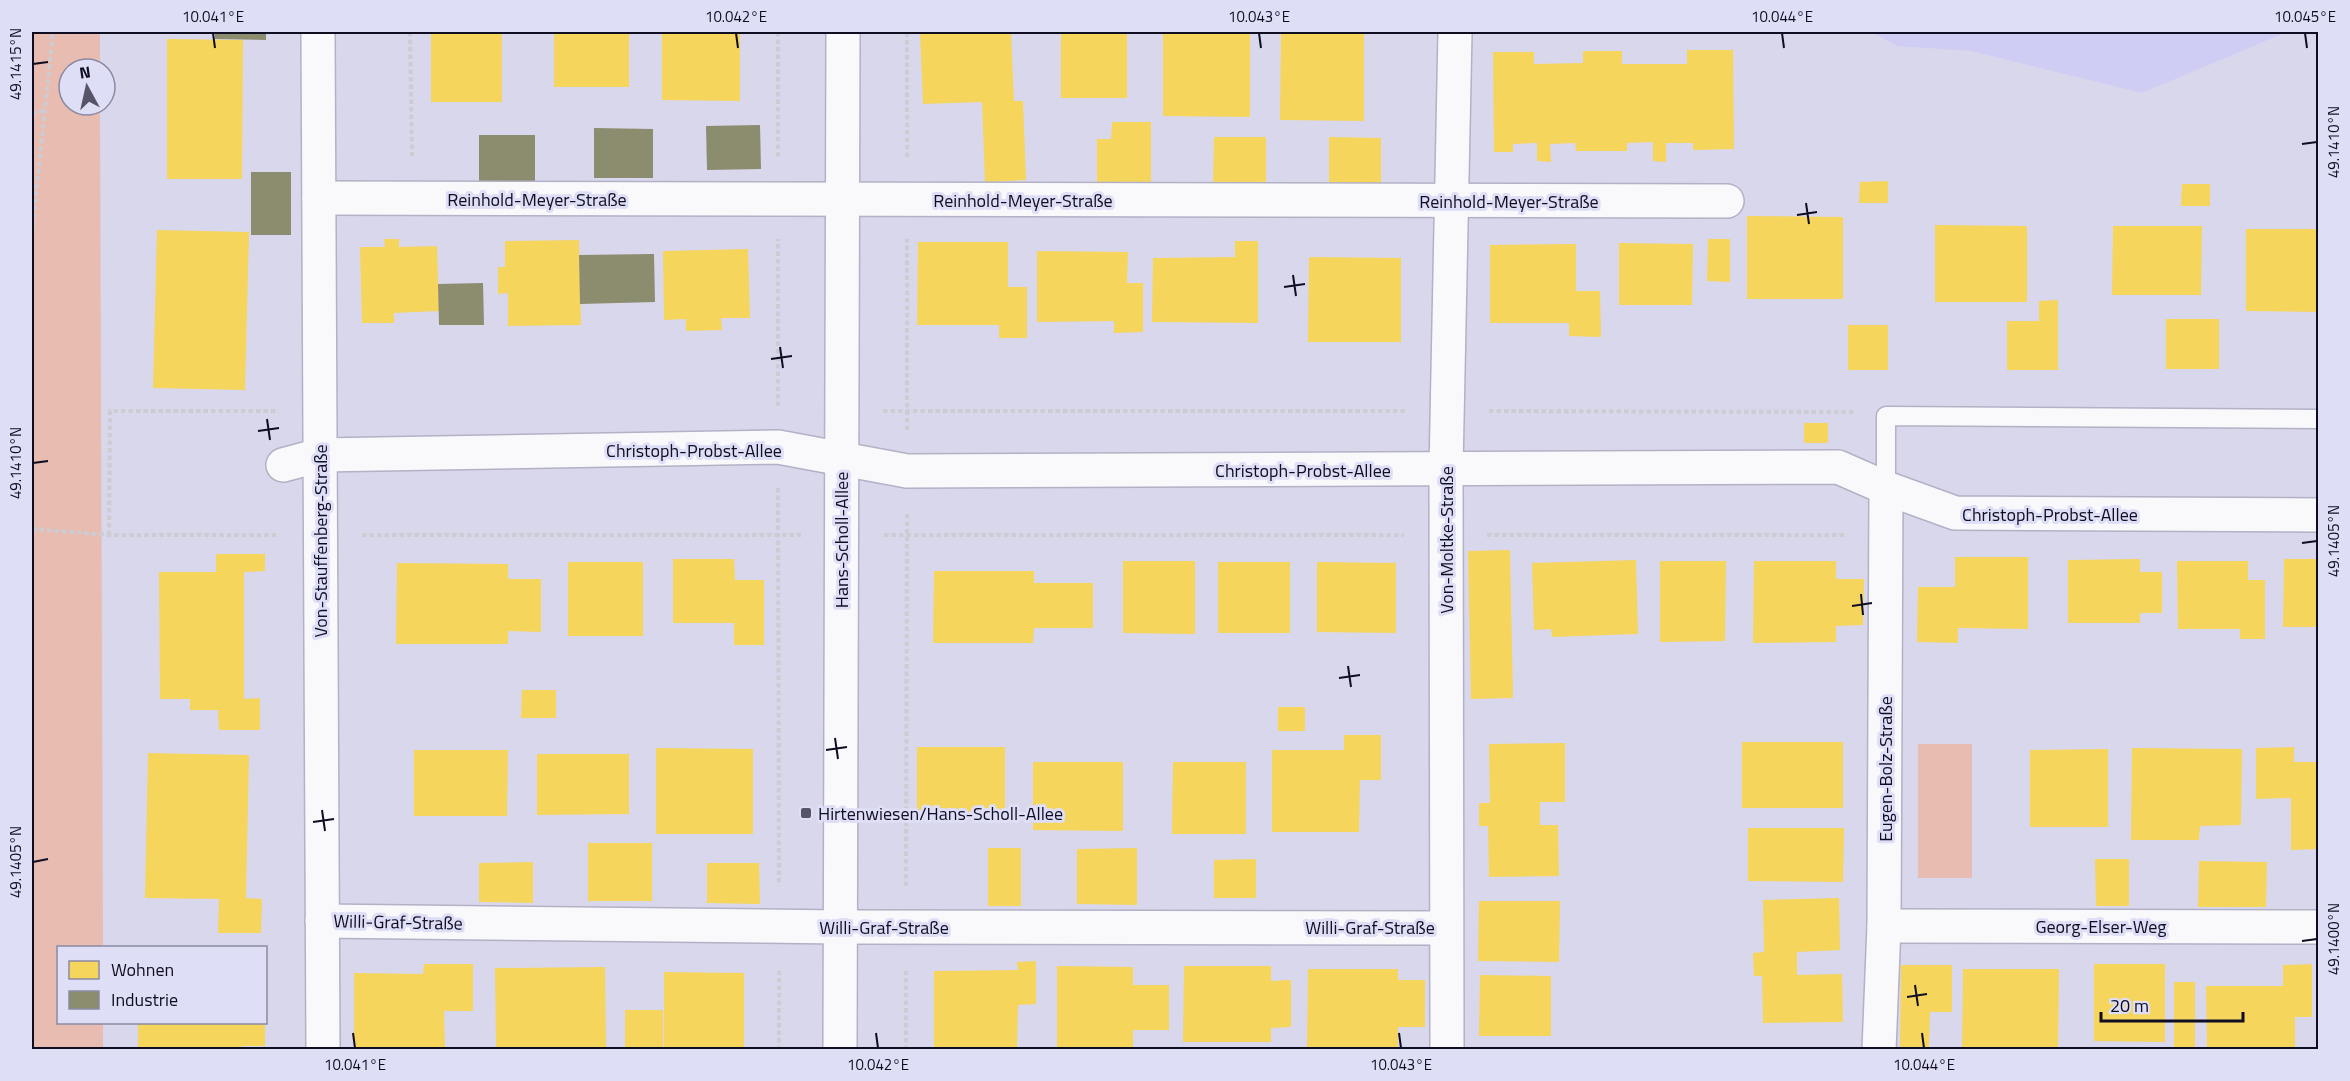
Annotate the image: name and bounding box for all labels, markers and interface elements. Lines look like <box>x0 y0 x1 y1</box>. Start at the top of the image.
text: 10.041°E <box>182 5 244 28</box>
text: 10.042°E <box>705 5 767 28</box>
text: 10.043°E <box>1228 5 1290 28</box>
text: 10.044°E <box>1751 5 1813 28</box>
text: 10.045°E <box>2274 5 2336 28</box>
text: 49.1415°N <box>4 28 27 100</box>
north arrow <box>57 57 117 117</box>
text: N <box>78 59 92 85</box>
text: 49.1410°N <box>2322 106 2345 178</box>
street label: Reinhold-Meyer-Straße <box>447 186 627 213</box>
street label: Reinhold-Meyer-Straße <box>933 187 1113 214</box>
street label: Reinhold-Meyer-Straße <box>1419 188 1599 215</box>
text: 49.1410°N <box>4 427 27 499</box>
street label: Christoph-Probst-Allee <box>606 437 782 464</box>
street label: Von-Stauffenberg-Straße <box>307 444 334 638</box>
street label: Christoph-Probst-Allee <box>1215 457 1391 484</box>
street label: Von-Moltke-Straße <box>1433 466 1460 614</box>
street label: Hans-Scholl-Allee <box>828 472 855 608</box>
street label: Christoph-Probst-Allee <box>1962 501 2138 528</box>
text: 49.1405°N <box>2322 505 2345 577</box>
street label: Eugen-Bolz-Straße <box>1872 696 1899 842</box>
place label: Hirtenwiesen/Hans-Scholl-Allee <box>818 800 1063 827</box>
marker: Hirtenwiesen/Hans-Scholl-Allee <box>799 806 813 820</box>
text: 49.1405°N <box>4 826 27 898</box>
text: 49.1400°N <box>2322 903 2345 975</box>
street label: Willi-Graf-Straße <box>333 907 463 937</box>
street label: Georg-Elser-Weg <box>2035 913 2167 940</box>
street label: Willi-Graf-Straße <box>819 914 949 941</box>
street label: Willi-Graf-Straße <box>1305 914 1435 941</box>
legend <box>57 946 267 1024</box>
text: Wohnen <box>111 956 174 983</box>
scale bar <box>2101 985 2244 1023</box>
text: Industrie <box>111 986 178 1013</box>
text: 20 m <box>2110 992 2149 1019</box>
text: 10.041°E <box>324 1053 386 1076</box>
text: 10.042°E <box>847 1053 909 1076</box>
text: 10.043°E <box>1370 1053 1432 1076</box>
text: 10.044°E <box>1893 1053 1955 1076</box>

